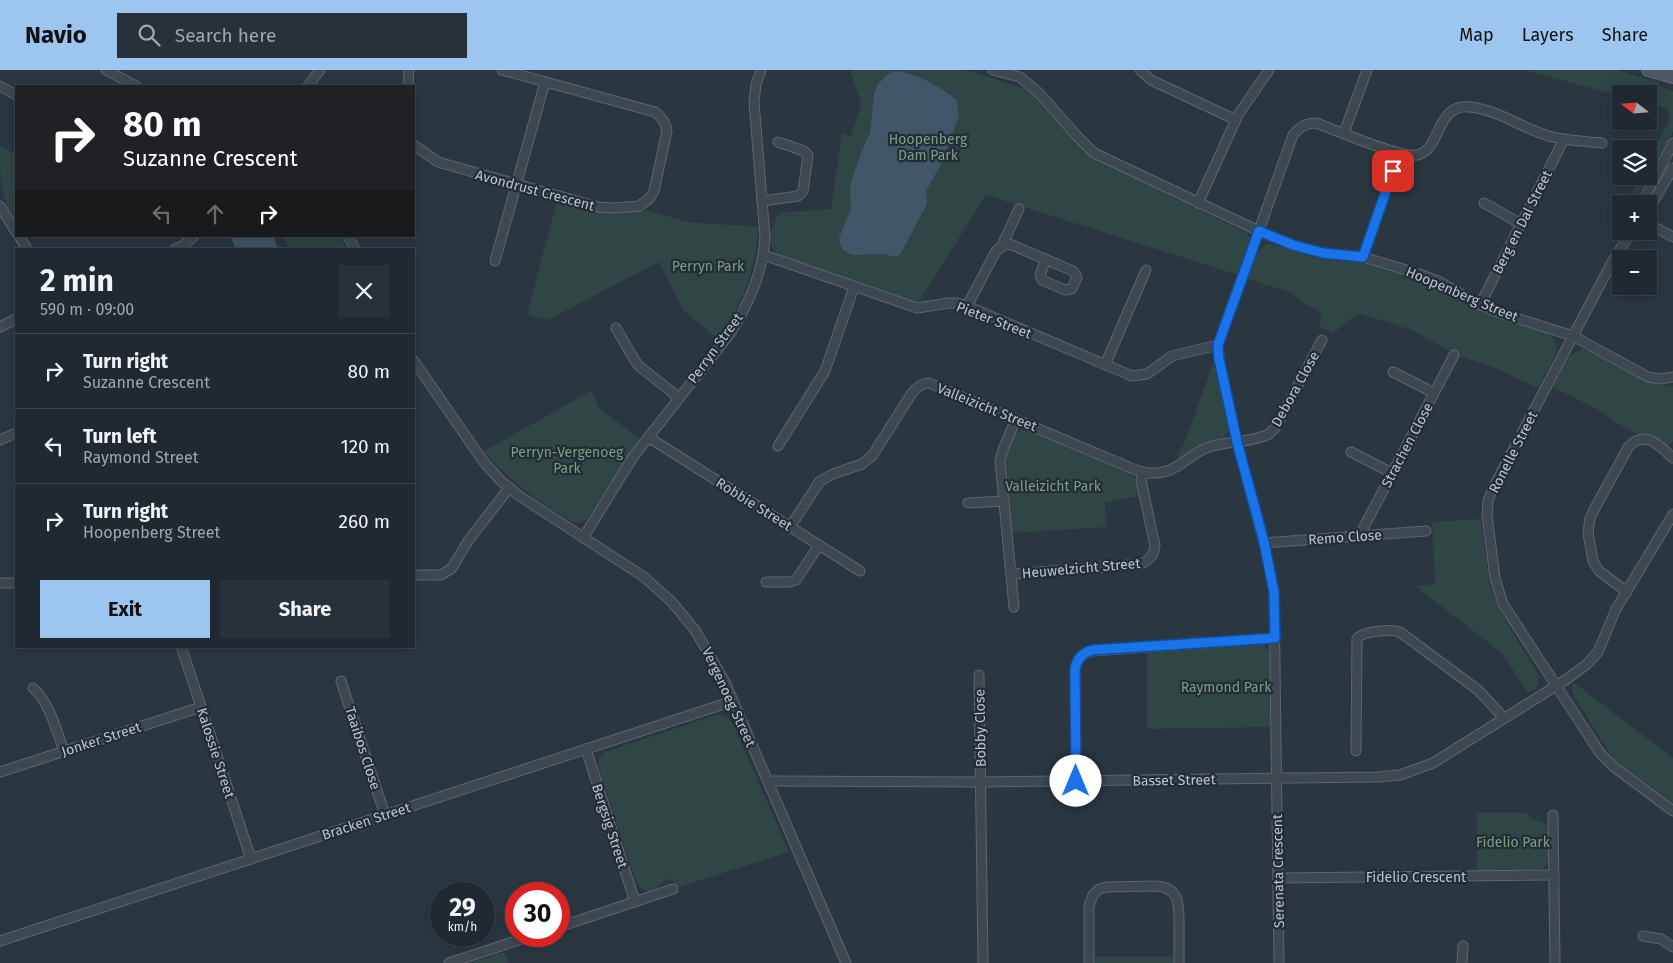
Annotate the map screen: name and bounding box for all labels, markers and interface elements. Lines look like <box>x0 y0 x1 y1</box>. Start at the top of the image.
search box <box>117 13 467 58</box>
text: Navio <box>25 21 87 49</box>
icon: search <box>135 21 163 49</box>
text: Search here <box>175 24 276 47</box>
text: Map <box>1459 24 1494 46</box>
text: Layers <box>1522 24 1574 46</box>
text: Share <box>1602 24 1648 46</box>
north arrow <box>1612 85 1658 130</box>
map controls <box>1612 85 1657 295</box>
text: 80 m <box>123 103 202 145</box>
icon: right <box>40 105 105 170</box>
park label: Hoopenberg Dam Park <box>889 131 968 164</box>
button: layers <box>1612 140 1657 185</box>
text: Suzanne Crescent <box>123 145 298 172</box>
pin <box>1372 150 1414 192</box>
icon: arrive <box>1379 157 1407 185</box>
street label: Avondrust Crescent <box>473 166 597 215</box>
street label: Berg en Dal Street <box>1489 167 1556 277</box>
button: + <box>1612 195 1657 240</box>
icon: left <box>148 200 176 228</box>
icon: ahead <box>201 200 229 228</box>
icon: right <box>254 200 282 228</box>
button: − <box>1612 250 1657 295</box>
park label: Perryn Park <box>672 258 745 275</box>
text: 2 min <box>40 263 114 299</box>
street label: Hoopenberg Street <box>1403 263 1521 326</box>
button: close <box>338 265 390 317</box>
street label: Pieter Street <box>954 298 1035 343</box>
text: 590 m · 09:00 <box>40 300 134 319</box>
street label: Perryn Street <box>684 309 747 387</box>
street label: Debora Close <box>1268 349 1323 430</box>
text: Turn right <box>83 350 168 373</box>
icon: right <box>40 357 68 385</box>
text: 80 m <box>348 360 390 383</box>
text: Suzanne Crescent <box>83 373 210 392</box>
street label: Valleizicht Street <box>934 380 1040 436</box>
street label: Strachen Close <box>1378 400 1437 491</box>
street label: Ronelle Street <box>1486 408 1542 496</box>
text: Turn left <box>83 425 157 448</box>
icon: left <box>40 432 68 460</box>
text: 120 m <box>340 435 390 458</box>
park label: Perryn-Vergenoeg Park <box>511 444 624 477</box>
text: Raymond Street <box>83 448 199 467</box>
street label: Robbie Street <box>713 474 796 535</box>
park label: Valleizicht Park <box>1005 478 1102 495</box>
text: Turn right <box>83 500 168 523</box>
icon: right <box>40 507 68 535</box>
text: 260 m <box>339 510 390 533</box>
text: Hoopenberg Street <box>83 523 220 542</box>
street label: Remo Close <box>1308 526 1382 549</box>
street label: Heuwelzicht Street <box>1021 555 1142 582</box>
button: Exit <box>40 580 210 638</box>
button: Share <box>220 580 390 638</box>
street label: Vergenoeg Street <box>698 645 759 751</box>
park label: Raymond Park <box>1181 679 1272 696</box>
street label: Bobby Close <box>971 689 990 767</box>
street label: Taaibos Close <box>341 704 384 792</box>
street label: Kalossie Street <box>193 706 238 801</box>
street label: Jonker Street <box>59 718 144 760</box>
position arrow <box>1049 754 1101 806</box>
street label: Basset Street <box>1132 771 1217 790</box>
street label: Bergsig Street <box>588 782 631 872</box>
street label: Bracken Street <box>320 799 414 844</box>
street label: Serenata Crescent <box>1269 813 1288 928</box>
park label: Fidelio Park <box>1476 834 1551 851</box>
street label: Fidelio Crescent <box>1366 869 1467 886</box>
speed limit sign: 30 <box>505 882 570 947</box>
text: 29 <box>449 893 476 923</box>
text: km/h <box>448 920 477 934</box>

